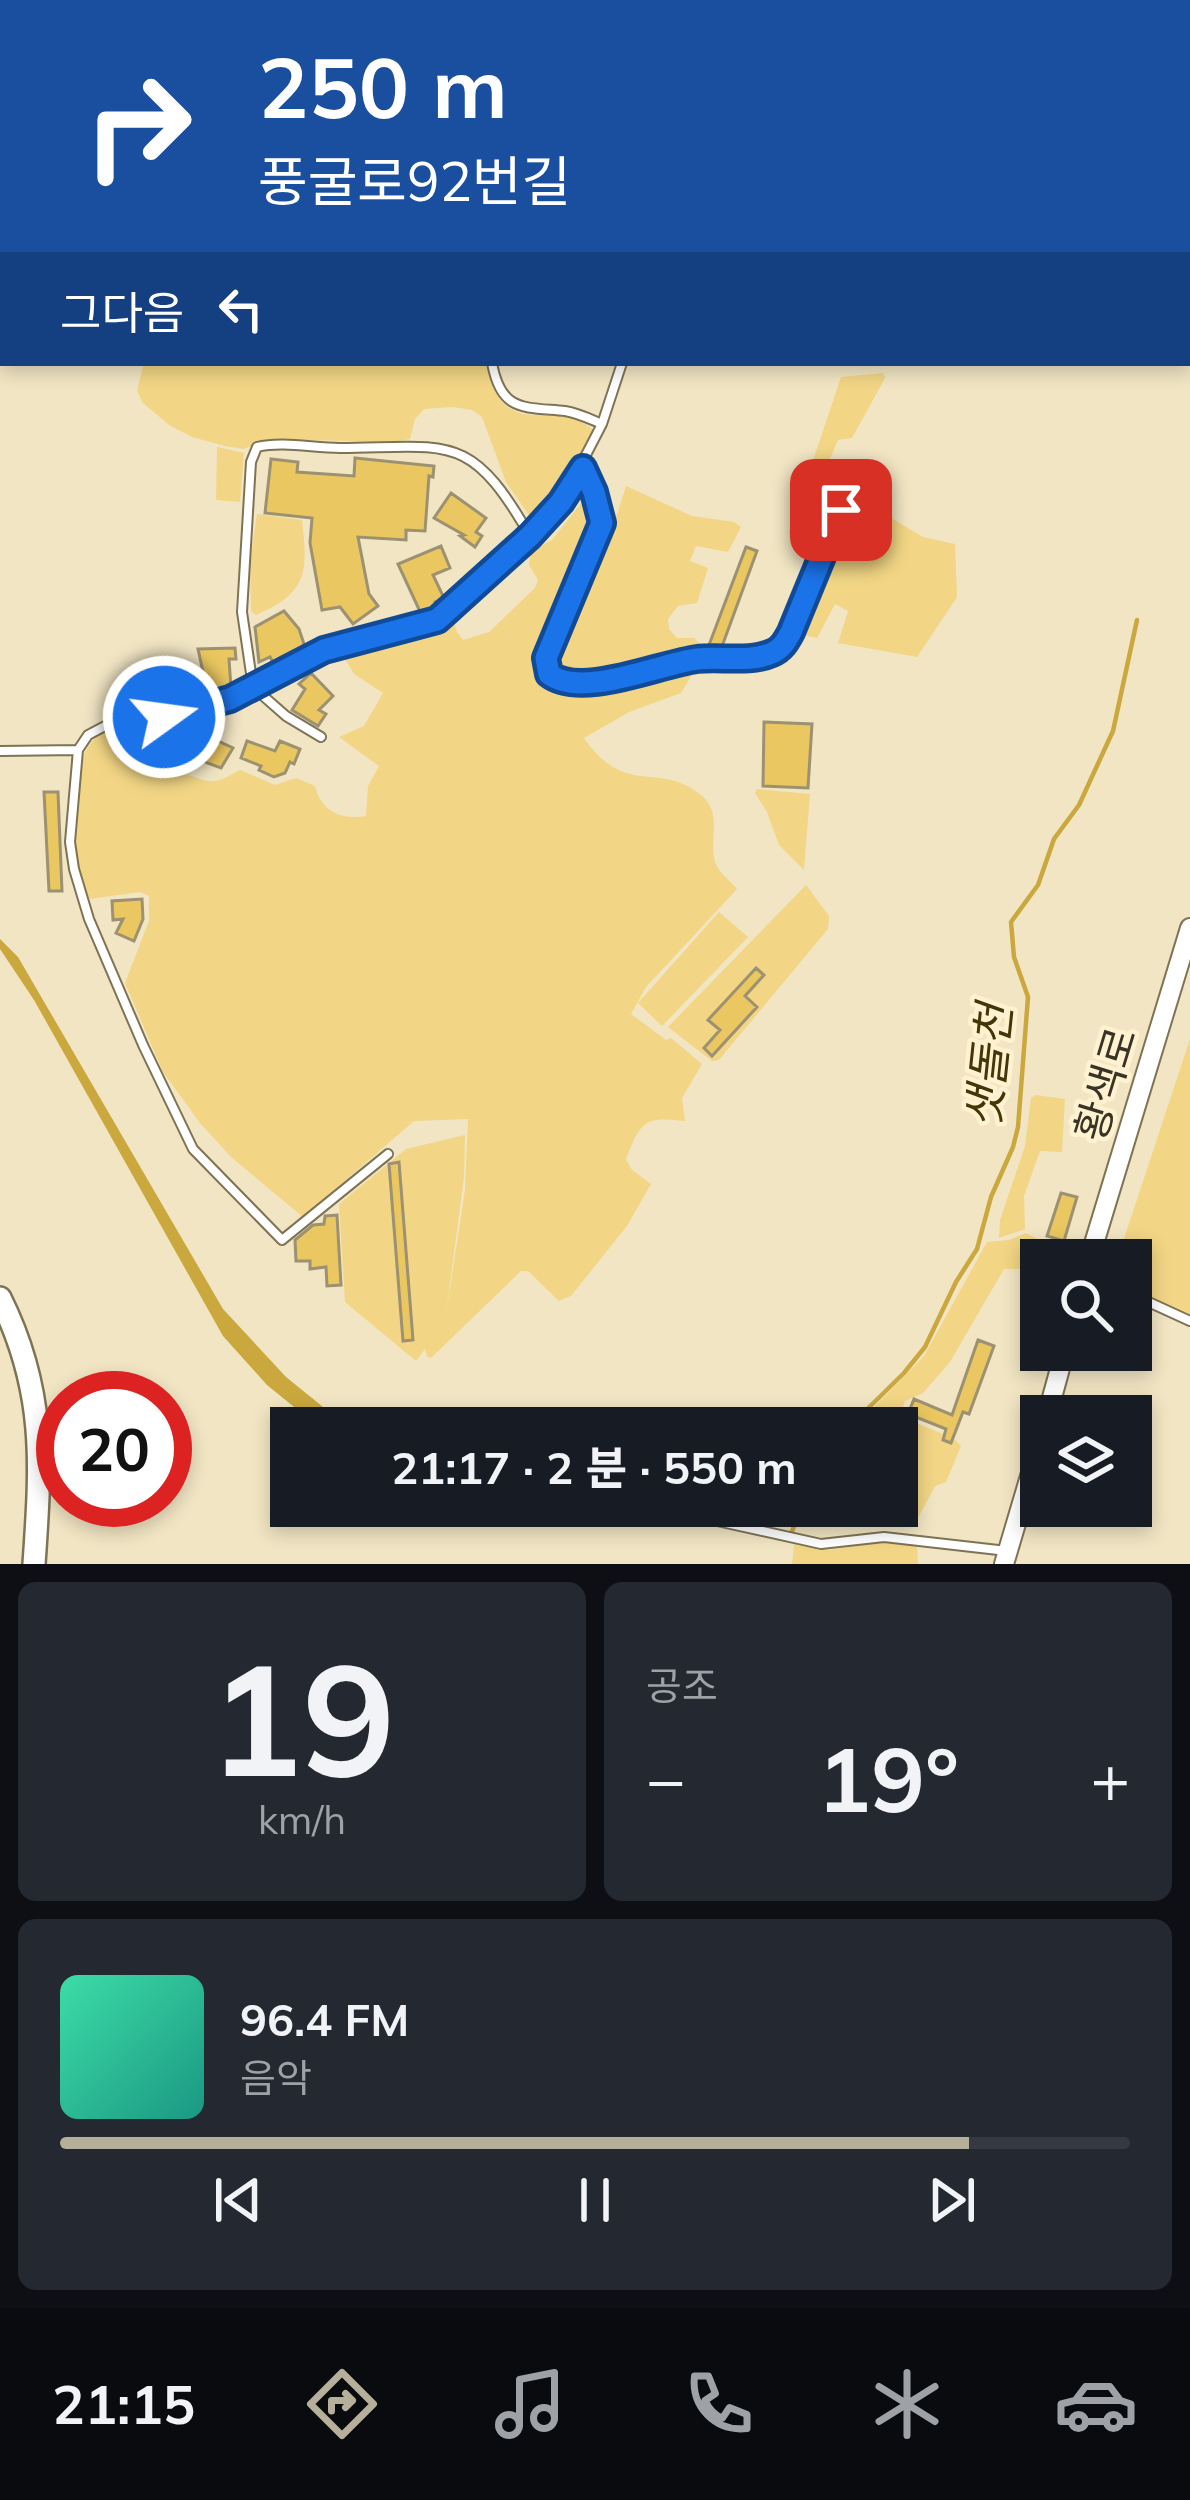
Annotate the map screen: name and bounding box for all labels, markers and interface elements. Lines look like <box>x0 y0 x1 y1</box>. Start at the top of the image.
text: 250 m <box>258 34 508 139</box>
icon: right <box>60 48 216 204</box>
text: 풍굴로92번길 <box>258 147 571 215</box>
icon: left <box>208 276 274 342</box>
text: 그다음 <box>60 284 184 340</box>
pin <box>790 459 892 561</box>
icon: arrive <box>808 477 874 543</box>
position arrow <box>101 654 227 780</box>
water label: 샛돌천 <box>954 997 1023 1131</box>
street label: 황색로 <box>1063 1021 1147 1147</box>
map controls <box>1020 1239 1152 1527</box>
button: search <box>1020 1239 1152 1371</box>
speed limit sign: 20 <box>36 1371 192 1527</box>
button: layers <box>1020 1395 1152 1527</box>
text: 21:17 · 2 분 · 550 m <box>391 1439 797 1495</box>
text: 19 <box>208 1619 396 1815</box>
text: 공조 <box>646 1661 718 1710</box>
text: 19° <box>817 1722 959 1835</box>
text: − <box>646 1737 686 1820</box>
text: + <box>1090 1737 1130 1820</box>
text: km/h <box>258 1795 346 1844</box>
text: 96.4 FM <box>240 1991 409 2047</box>
text: 음악 <box>240 2053 312 2102</box>
icon: previous <box>205 2167 271 2233</box>
icon: pause <box>562 2167 628 2233</box>
icon: next <box>919 2167 985 2233</box>
icon: directions <box>300 2362 384 2446</box>
icon: music <box>488 2362 572 2446</box>
icon: phone <box>677 2362 761 2446</box>
icon: climate <box>865 2362 949 2446</box>
icon: car <box>1054 2362 1138 2446</box>
text: 21:15 <box>52 2370 195 2438</box>

